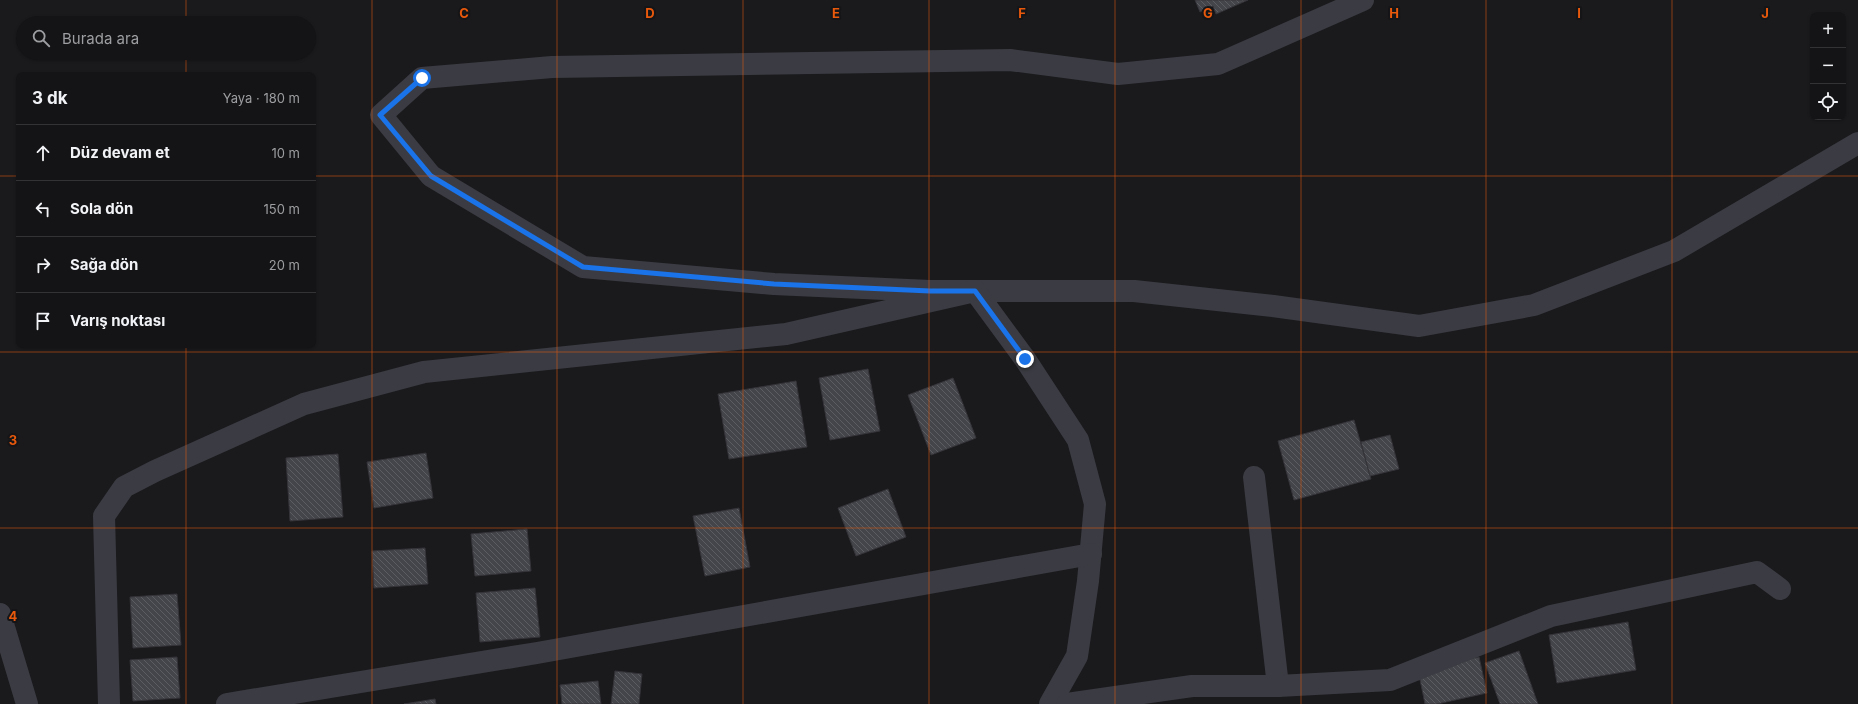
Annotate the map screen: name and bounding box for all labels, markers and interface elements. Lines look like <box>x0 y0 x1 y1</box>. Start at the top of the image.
text: C <box>459 5 469 21</box>
text: D <box>645 5 655 21</box>
text: E <box>832 5 840 21</box>
text: F <box>1018 5 1026 21</box>
text: G <box>1203 5 1213 21</box>
text: H <box>1389 5 1399 21</box>
text: I <box>1577 5 1581 21</box>
text: J <box>1761 5 1769 21</box>
map controls <box>1810 12 1846 120</box>
button: + <box>1810 12 1846 48</box>
search box <box>16 16 316 60</box>
icon: search <box>30 27 52 49</box>
text: Burada ara <box>62 29 139 48</box>
button: − <box>1810 48 1846 84</box>
route start <box>413 69 431 87</box>
button: locate <box>1810 84 1846 120</box>
text: 3 dk <box>32 88 68 108</box>
text: Yaya · 180 m <box>223 90 300 106</box>
icon: ahead <box>32 142 54 164</box>
text: Düz devam et <box>70 143 170 162</box>
text: 10 m <box>271 145 300 161</box>
icon: left <box>32 198 54 220</box>
text: Sola dön <box>70 199 133 218</box>
text: 150 m <box>264 201 300 217</box>
icon: right <box>32 254 54 276</box>
text: Sağa dön <box>70 255 138 274</box>
text: 20 m <box>269 257 300 273</box>
icon: arrive <box>32 310 54 332</box>
text: Varış noktası <box>70 311 165 330</box>
route end <box>1016 350 1034 368</box>
text: 3 <box>9 432 17 448</box>
text: 4 <box>9 608 18 624</box>

